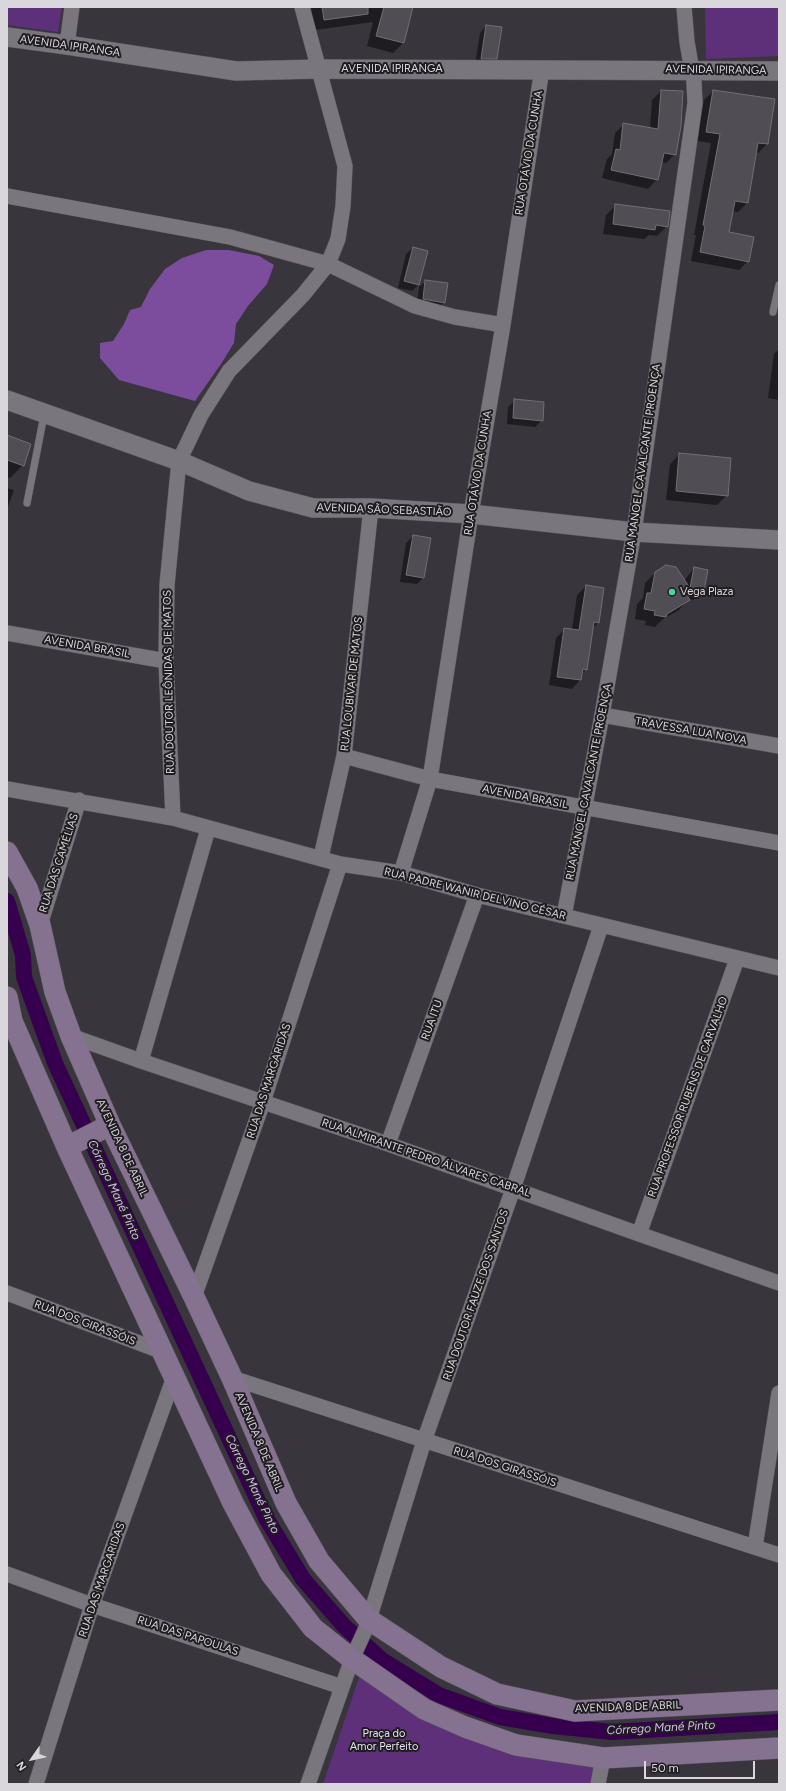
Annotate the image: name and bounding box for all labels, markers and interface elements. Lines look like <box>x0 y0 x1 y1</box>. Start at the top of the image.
street label: AVENIDA IPIRANGA <box>19 32 121 60</box>
street label: AVENIDA IPIRANGA <box>341 62 443 76</box>
street label: AVENIDA IPIRANGA <box>665 63 767 77</box>
street label: RUA OTÁVIO DA CUNHA <box>513 90 545 216</box>
street label: RUA MANOEL CAVALCANTE PROENÇA <box>623 363 663 563</box>
street label: RUA OTÁVIO DA CUNHA <box>462 410 494 536</box>
street label: AVENIDA SÃO SEBASTIÃO <box>316 501 452 519</box>
place label: Vega Plaza <box>680 585 733 599</box>
marker: Vega Plaza <box>667 587 677 597</box>
street label: RUA DOUTOR LEÔNIDAS DE MATOS <box>161 590 177 774</box>
street label: RUA LOUBIVAR DE MATOS <box>338 616 366 752</box>
street label: AVENIDA BRASIL <box>43 633 131 661</box>
street label: RUA MANOEL CAVALCANTE PROENÇA <box>563 682 615 882</box>
street label: TRAVESSA LUA NOVA <box>634 715 748 747</box>
street label: AVENIDA BRASIL <box>481 782 569 812</box>
street label: RUA DAS CAMÉLIAS <box>37 812 81 914</box>
street label: RUA PADRE WANIR DELVINO CÉSAR <box>383 865 567 923</box>
street label: RUA PROFESSOR RUBENS DE CARVALHO <box>645 995 731 1199</box>
street label: RUA ITU <box>419 998 445 1042</box>
street label: RUA DAS MARGARIDAS <box>244 1022 294 1140</box>
street label: AVENIDA 8 DE ABRIL <box>94 1097 150 1199</box>
street label: RUA ALMIRANTE PEDRO ÁLVARES CABRAL <box>320 1116 532 1200</box>
water label: Córrego Mané Pinto <box>84 1138 144 1242</box>
street label: RUA DOUTOR FAUZE DOS SANTOS <box>440 1208 512 1382</box>
street label: RUA DOS GIRASSÓIS <box>32 1298 138 1348</box>
street label: AVENIDA 8 DE ABRIL <box>232 1390 286 1494</box>
water label: Córrego Mané Pinto <box>222 1432 282 1536</box>
street label: RUA DOS GIRASSÓIS <box>452 1444 558 1490</box>
street label: RUA DAS MARGARIDAS <box>76 1521 128 1639</box>
street label: RUA DAS PAPOULAS <box>136 1613 240 1659</box>
street label: AVENIDA 8 DE ABRIL <box>575 1699 681 1715</box>
water label: Córrego Mané Pinto <box>606 1718 716 1738</box>
park label: Praça do Amor Perfeito <box>350 1727 418 1753</box>
north arrow <box>12 1739 52 1779</box>
scale bar <box>646 1753 757 1779</box>
text: N <box>14 1759 29 1773</box>
text: 50 m <box>651 1761 679 1775</box>

